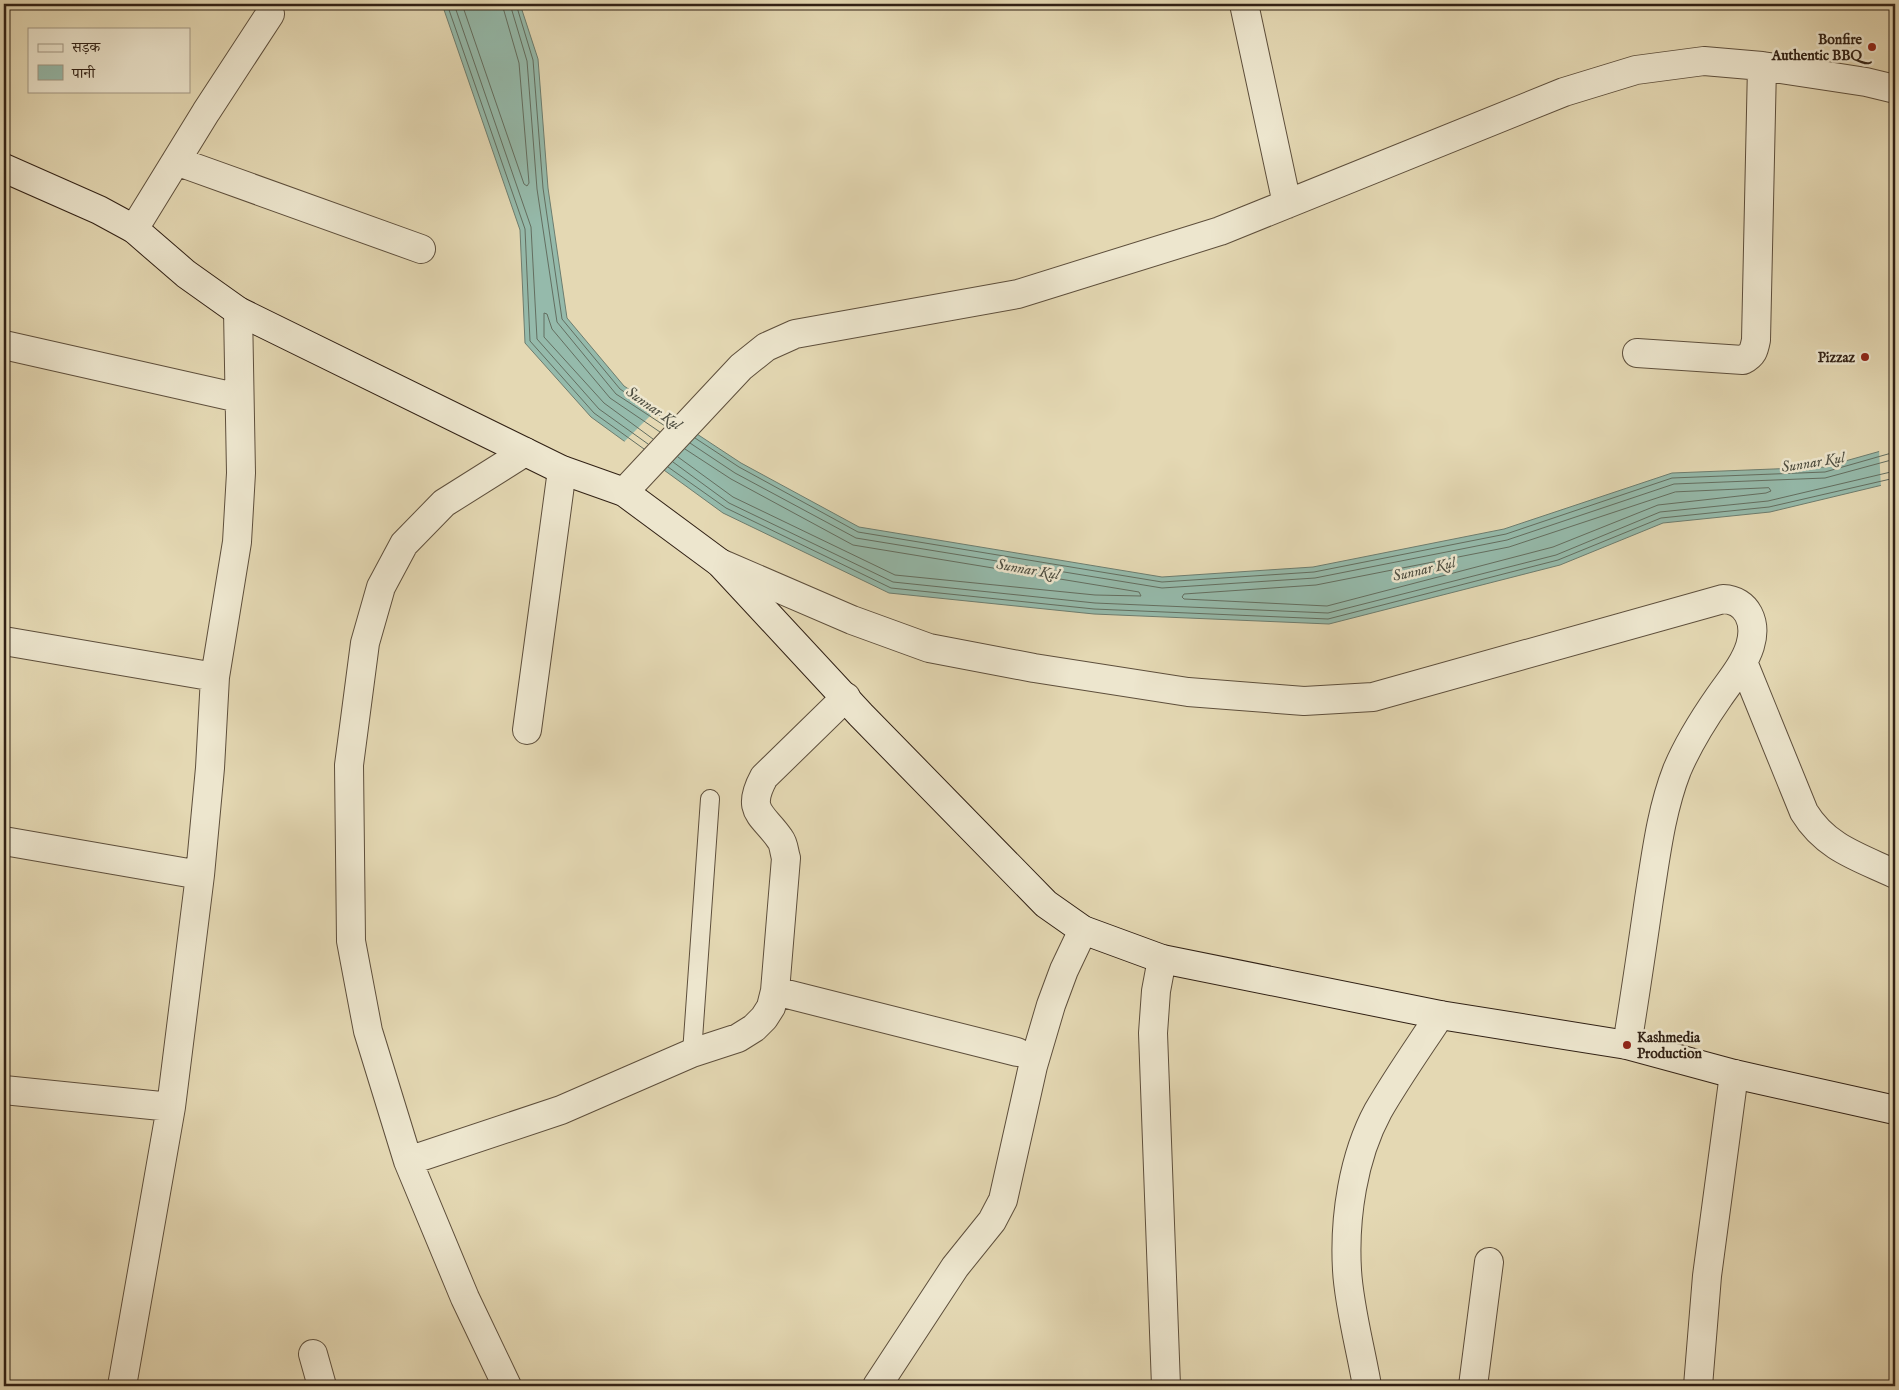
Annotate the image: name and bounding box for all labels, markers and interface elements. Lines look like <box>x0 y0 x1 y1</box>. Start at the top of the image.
legend <box>28 28 190 92</box>
place label: Bonfire Authentic BBQ <box>1771 31 1873 65</box>
text: सड़क <box>71 38 101 57</box>
marker: Bonfire Authentic BBQ <box>1866 41 1878 53</box>
text: पानी <box>71 64 96 83</box>
place label: Pizzaz <box>1818 349 1856 367</box>
marker: Pizzaz <box>1859 351 1871 363</box>
water label: Sunnar Kul <box>622 382 686 435</box>
water label: Sunnar Kul <box>1780 448 1848 477</box>
water label: Sunnar Kul <box>1391 553 1459 586</box>
water label: Sunnar Kul <box>995 555 1062 585</box>
place label: Kashmedia Production <box>1637 1029 1702 1063</box>
marker: Kashmedia Production <box>1621 1039 1633 1051</box>

